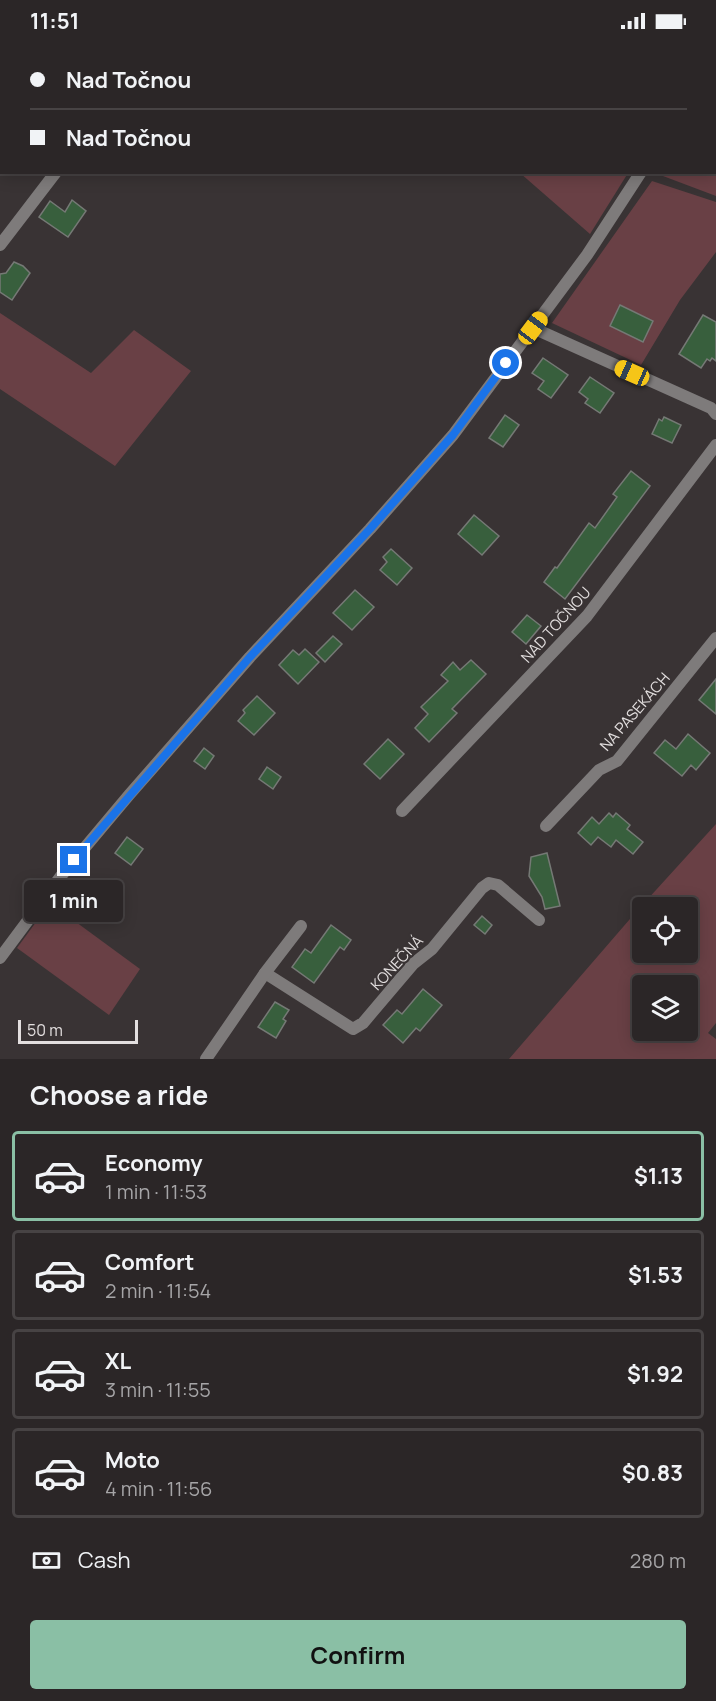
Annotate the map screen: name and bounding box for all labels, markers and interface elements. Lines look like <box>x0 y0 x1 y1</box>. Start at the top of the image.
text: 11:51 <box>30 6 79 36</box>
text: Nad Točnou <box>66 65 191 95</box>
text: Nad Točnou <box>66 123 191 153</box>
car <box>515 308 551 348</box>
route start <box>492 349 519 376</box>
car <box>612 357 652 389</box>
street label: NAD TOČNOU <box>516 582 595 667</box>
street label: NA PASEKÁCH <box>595 668 674 755</box>
route end <box>60 846 87 873</box>
callout: 1 min <box>25 881 124 923</box>
text: 1 min <box>49 887 98 914</box>
map controls <box>632 897 698 1041</box>
button: locate <box>632 897 698 963</box>
street label: KONEČNÁ <box>366 930 428 995</box>
button: layers <box>632 975 698 1041</box>
scale bar <box>18 1017 138 1044</box>
text: 50 m <box>27 1019 63 1041</box>
text: Choose a ride <box>30 1076 208 1113</box>
text: Economy <box>105 1148 203 1178</box>
icon: car <box>33 1149 87 1203</box>
text: $1.13 <box>634 1161 683 1191</box>
text: 1 min · 11:53 <box>105 1178 207 1205</box>
text: Comfort <box>105 1247 194 1277</box>
icon: car <box>33 1248 87 1302</box>
text: $1.53 <box>628 1260 683 1290</box>
text: 2 min · 11:54 <box>105 1277 211 1304</box>
text: XL <box>105 1346 131 1376</box>
icon: car <box>33 1347 87 1401</box>
text: $1.92 <box>627 1359 683 1389</box>
text: 3 min · 11:55 <box>105 1376 211 1403</box>
text: Moto <box>105 1445 160 1475</box>
icon: car <box>33 1446 87 1500</box>
text: $0.83 <box>622 1458 683 1488</box>
text: 4 min · 11:56 <box>105 1475 212 1502</box>
icon: cash <box>30 1544 63 1577</box>
text: Cash <box>78 1545 131 1575</box>
text: 280 m <box>630 1547 686 1574</box>
button: Confirm <box>30 1620 686 1689</box>

